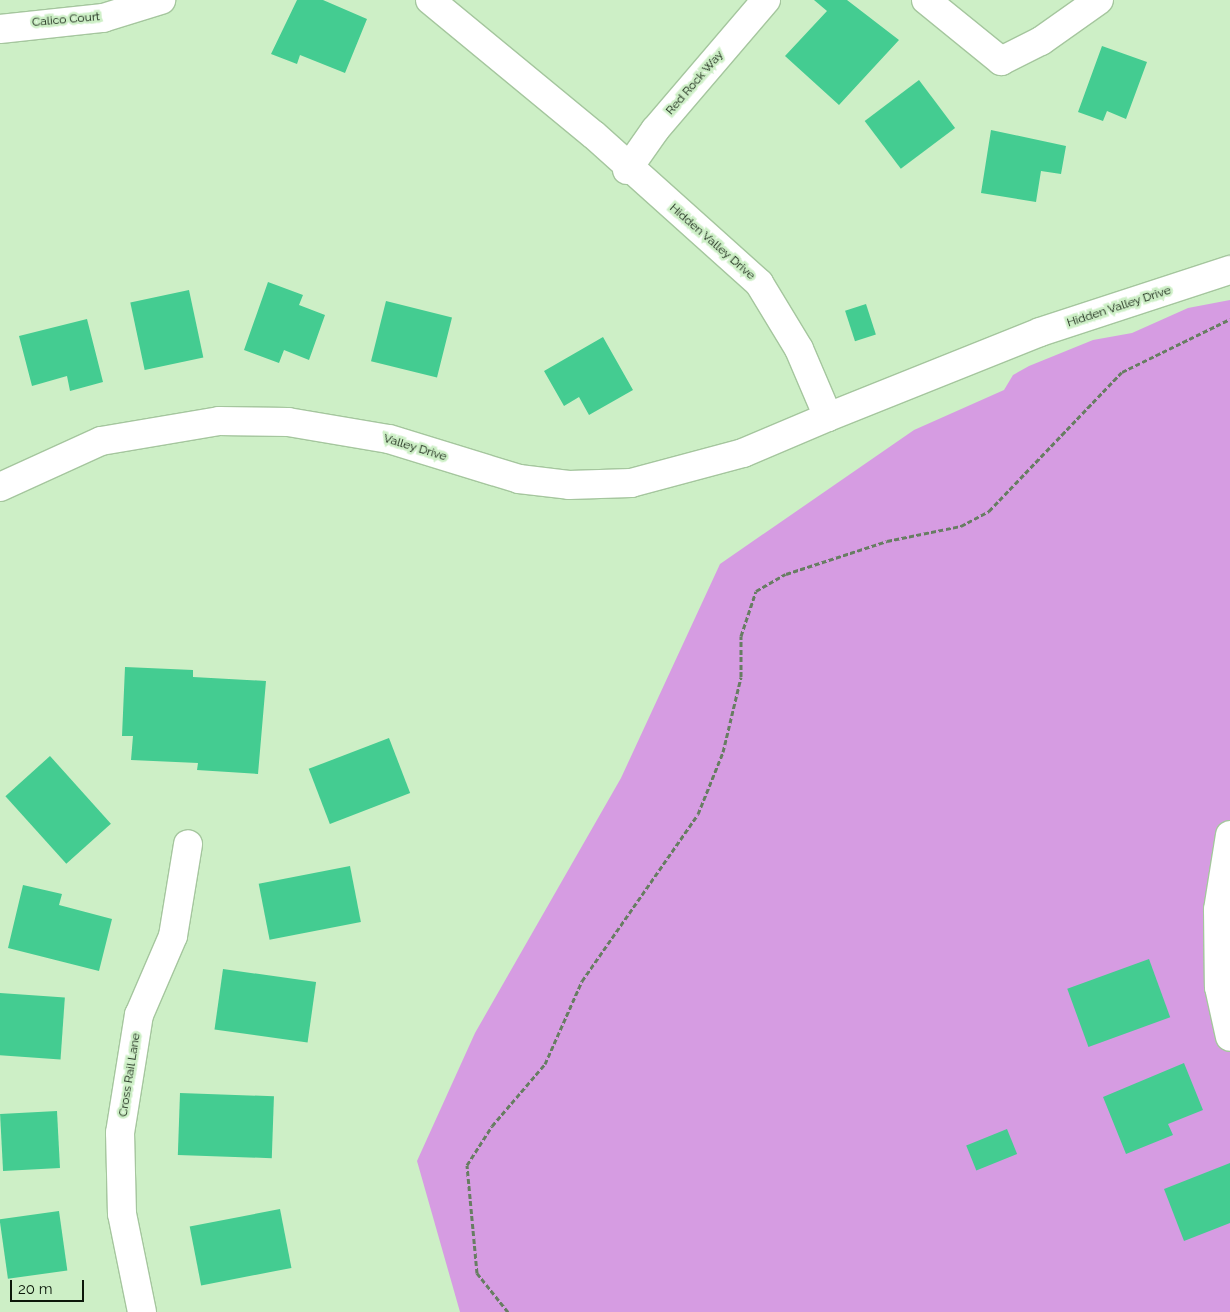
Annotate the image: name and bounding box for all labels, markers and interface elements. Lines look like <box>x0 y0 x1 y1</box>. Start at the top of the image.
street label: Calico Court <box>31 10 101 30</box>
street label: Red Rock Way <box>663 48 727 118</box>
street label: Hidden Valley Drive <box>666 201 758 283</box>
street label: Hidden Valley Drive <box>1065 283 1173 331</box>
street label: Valley Drive <box>382 432 448 464</box>
street label: Cross Rail Lane <box>116 1032 144 1118</box>
scale bar <box>12 1270 86 1302</box>
text: 20 m <box>18 1280 53 1298</box>

